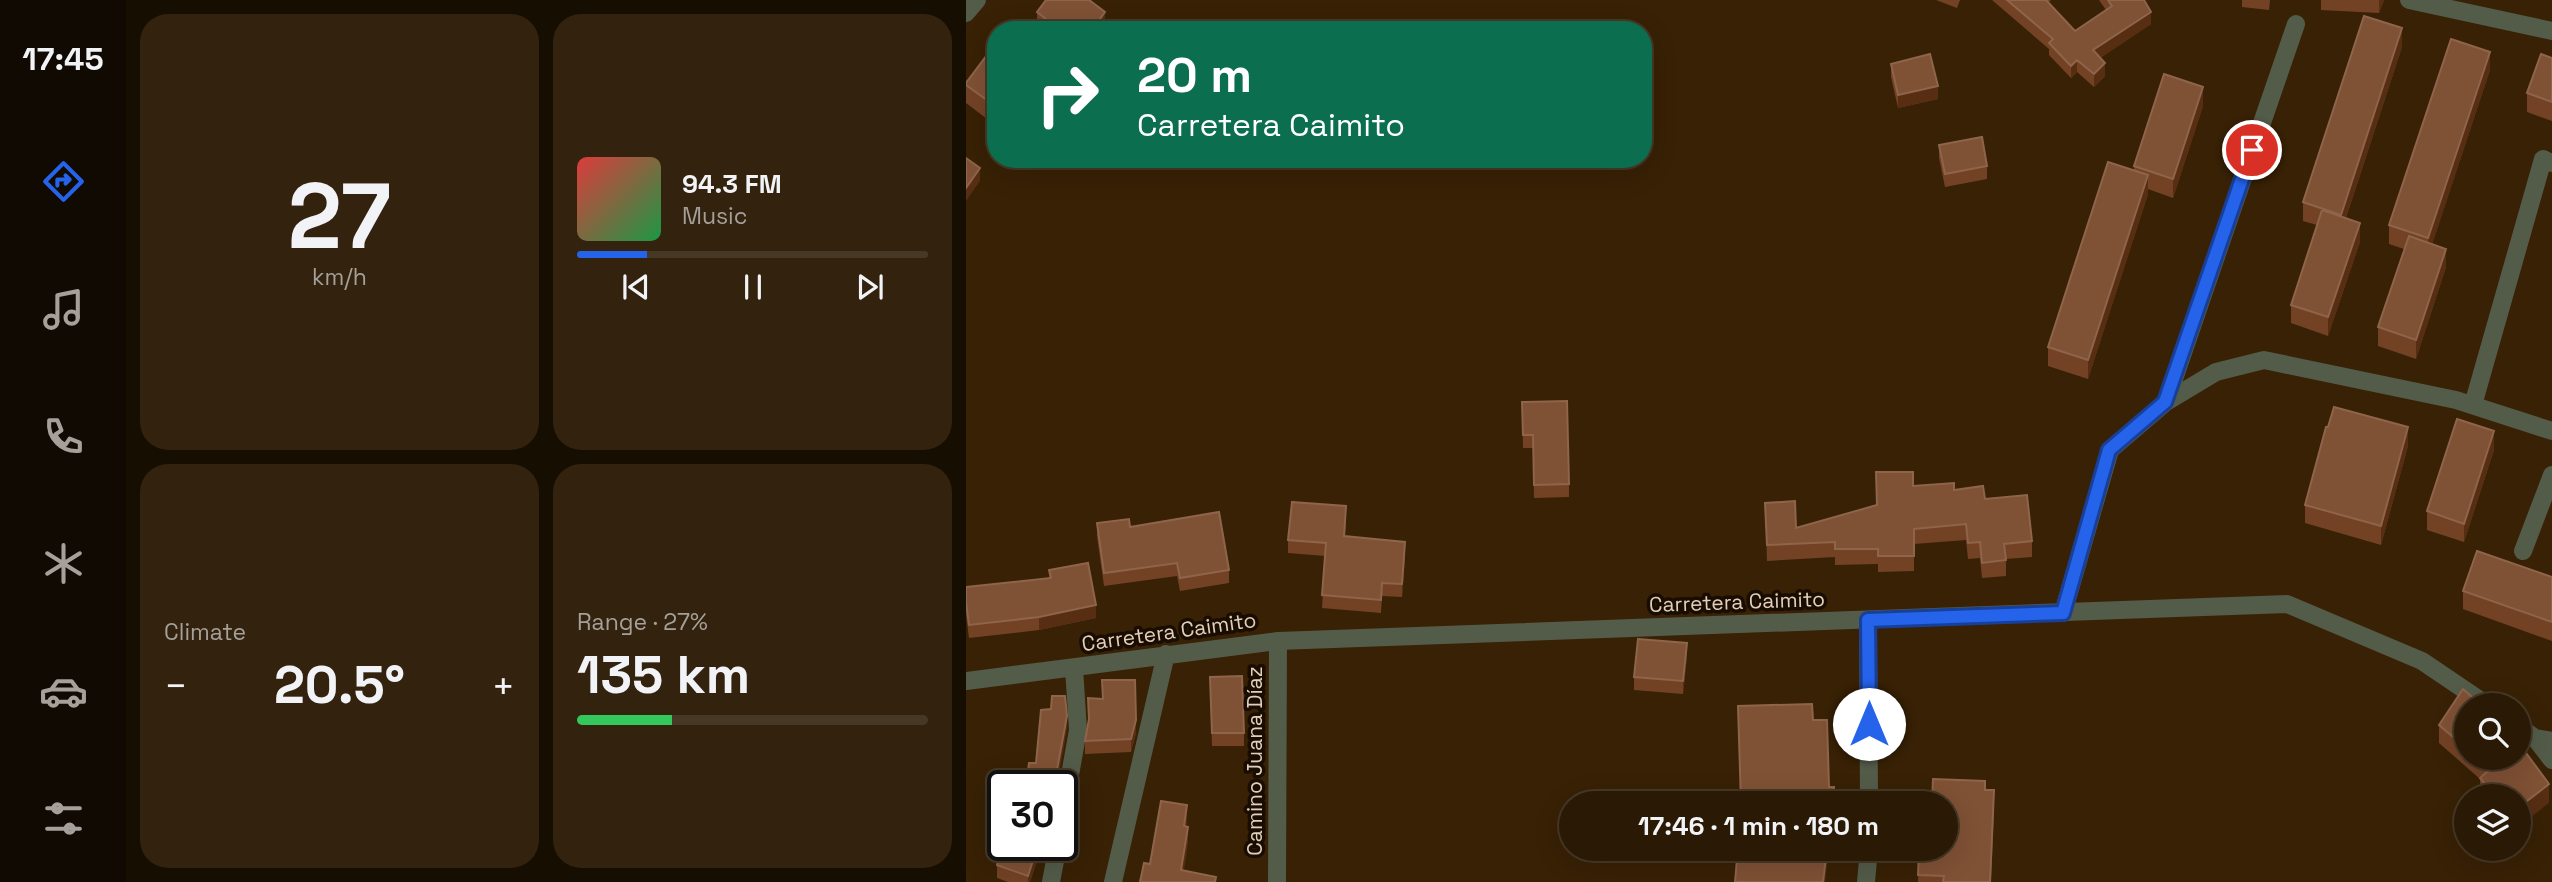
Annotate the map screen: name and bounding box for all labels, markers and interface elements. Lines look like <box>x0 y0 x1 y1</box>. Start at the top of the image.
text: 17:45 <box>22 39 104 79</box>
text: 20 m <box>1137 44 1252 106</box>
icon: right <box>1022 49 1113 140</box>
text: Carretera Caimito <box>1137 105 1405 145</box>
pin <box>2222 120 2282 180</box>
icon: arrive <box>2233 131 2271 169</box>
icon: directions <box>39 157 88 206</box>
text: 27 <box>288 158 391 275</box>
text: 94.3 FM <box>682 167 782 201</box>
text: Music <box>682 201 747 231</box>
text: km/h <box>312 262 367 292</box>
icon: previous <box>617 268 655 306</box>
icon: pause <box>734 268 772 306</box>
icon: next <box>851 268 889 306</box>
icon: music <box>39 285 88 334</box>
icon: phone <box>39 412 88 461</box>
icon: climate <box>39 539 88 588</box>
street label: Carretera Caimito <box>1649 585 1825 618</box>
street label: Carretera Caimito <box>1080 606 1258 657</box>
text: Range · 27% <box>577 607 708 637</box>
text: Climate <box>164 617 246 647</box>
text: 135 km <box>577 642 750 708</box>
text: 20.5° <box>274 652 405 718</box>
text: − <box>164 662 188 710</box>
text: + <box>491 662 515 710</box>
street label: Camino Juana Díaz <box>1241 666 1268 856</box>
icon: car <box>39 667 88 716</box>
position arrow <box>1832 687 1906 761</box>
map controls <box>2454 693 2531 861</box>
button: search <box>2454 693 2531 770</box>
speed limit sign: 30 <box>987 770 1078 861</box>
button: layers <box>2454 784 2531 861</box>
icon: filters <box>39 794 88 843</box>
text: 17:46 · 1 min · 180 m <box>1638 809 1879 843</box>

